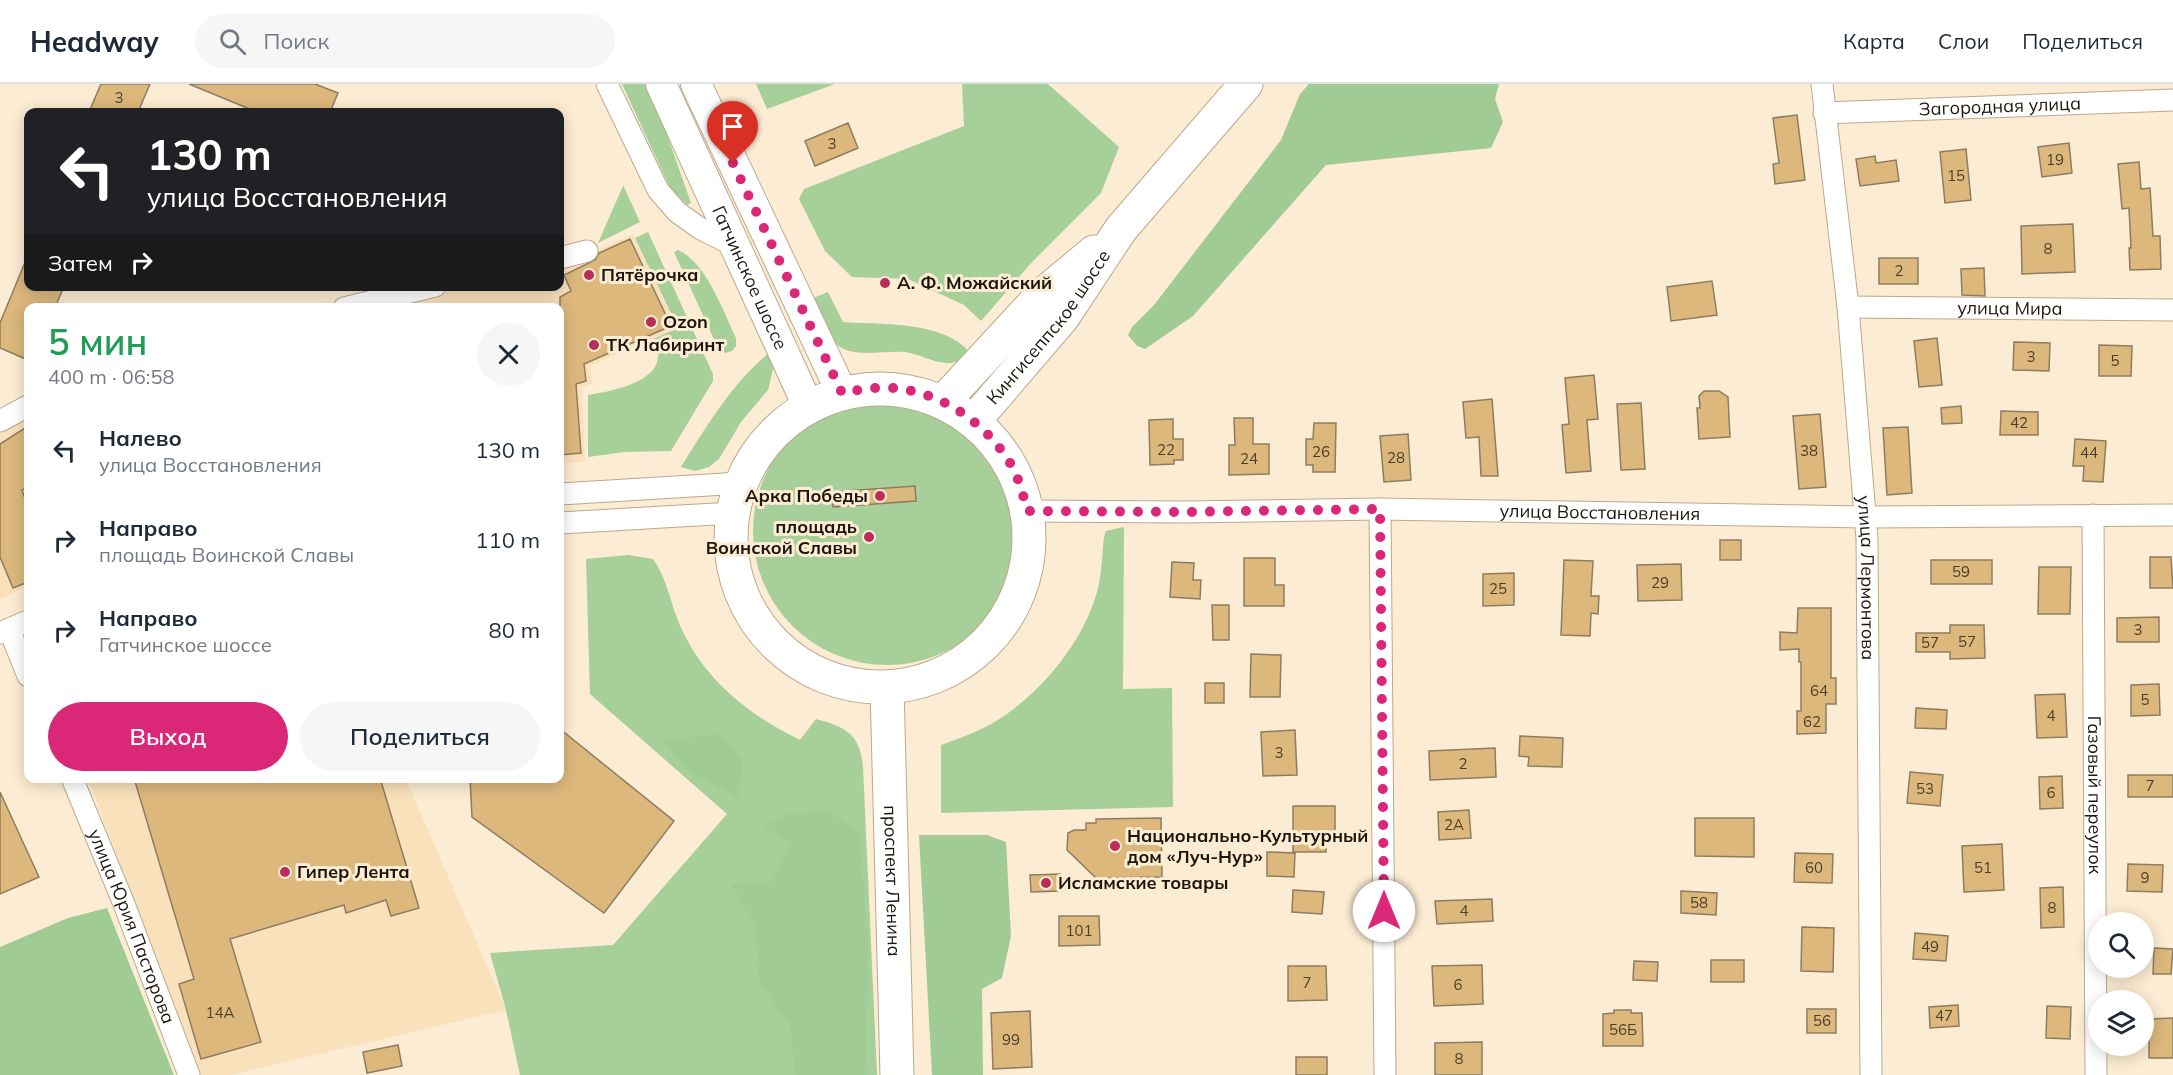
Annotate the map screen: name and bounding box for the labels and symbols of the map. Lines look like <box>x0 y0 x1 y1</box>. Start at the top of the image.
house number: 3 <box>114 88 124 107</box>
street label: Загородная улица <box>1918 91 2081 120</box>
pin <box>707 101 758 163</box>
house number: 3 <box>827 134 837 153</box>
house number: 19 <box>2046 150 2064 169</box>
house number: 15 <box>1947 166 1965 185</box>
street label: Гатчинское шоссе <box>707 202 793 353</box>
house number: 8 <box>2043 239 2053 258</box>
street label: Кингисеппское шоссе <box>981 245 1115 409</box>
house number: 2 <box>1894 261 1904 280</box>
place label: Пятёрочка <box>601 263 698 286</box>
marker: Пятёрочка <box>582 268 596 282</box>
place label: А. Ф. Можайский <box>897 271 1052 294</box>
marker: А. Ф. Можайский <box>878 276 892 290</box>
street label: улица Мира <box>1957 296 2063 320</box>
place label: Ozon <box>663 310 708 333</box>
marker: Ozon <box>644 315 658 329</box>
place label: ТК Лабиринт <box>606 333 724 356</box>
marker: ТК Лабиринт <box>587 338 601 352</box>
house number: 3 <box>2026 347 2036 366</box>
house number: 5 <box>2110 351 2120 370</box>
house number: 42 <box>2010 413 2028 432</box>
house number: 22 <box>1157 440 1175 459</box>
house number: 38 <box>1800 441 1818 460</box>
house number: 26 <box>1312 442 1330 461</box>
house number: 44 <box>2080 443 2098 462</box>
house number: 28 <box>1387 448 1405 467</box>
house number: 24 <box>1240 449 1258 468</box>
place label: Арка Победы <box>745 484 868 507</box>
marker: Арка Победы <box>873 489 887 503</box>
street label: улица Лермонтова <box>1852 494 1880 660</box>
street label: улица Восстановления <box>1500 499 1700 525</box>
place label: площадь Воинской Славы <box>706 515 857 559</box>
marker: площадь Воинской Славы <box>862 530 876 544</box>
house number: 59 <box>1952 562 1970 581</box>
house number: 29 <box>1651 573 1669 592</box>
house number: 25 <box>1489 579 1507 598</box>
house number: 3 <box>2133 620 2143 639</box>
house number: 57 <box>1958 632 1976 651</box>
house number: 57 <box>1921 633 1939 652</box>
house number: 64 <box>1810 681 1828 700</box>
house number: 5 <box>2140 690 2150 709</box>
house number: 4 <box>2046 706 2056 725</box>
house number: 62 <box>1803 712 1821 731</box>
street label: Газовый переулок <box>2083 716 2107 875</box>
house number: 3 <box>1274 743 1284 762</box>
house number: 2 <box>1458 754 1468 773</box>
house number: 7 <box>2145 776 2155 795</box>
house number: 53 <box>1916 779 1934 798</box>
house number: 6 <box>2046 783 2056 802</box>
street label: проспект Ленина <box>879 805 906 957</box>
house number: 2А <box>1444 815 1464 834</box>
place label: Национально-Культурный дом «Луч-Нур» <box>1127 824 1368 868</box>
street label: улица Юрия Пасторова <box>83 826 180 1027</box>
marker: Национально-Культурный дом «Луч-Нур» <box>1108 839 1122 853</box>
house number: 60 <box>1805 858 1823 877</box>
house number: 51 <box>1974 858 1992 877</box>
place label: Гипер Лента <box>297 860 410 883</box>
marker: Гипер Лента <box>278 865 292 879</box>
house number: 9 <box>2140 868 2150 887</box>
place label: Исламские товары <box>1058 871 1229 894</box>
marker: Исламские товары <box>1039 876 1053 890</box>
position arrow <box>1352 879 1416 943</box>
house number: 58 <box>1690 893 1708 912</box>
house number: 8 <box>2047 898 2057 917</box>
house number: 4 <box>1459 901 1469 920</box>
house number: 101 <box>1065 921 1093 940</box>
house number: 49 <box>1921 937 1939 956</box>
house number: 7 <box>1302 973 1312 992</box>
house number: 6 <box>1453 975 1463 994</box>
house number: 14А <box>205 1003 235 1022</box>
house number: 47 <box>1935 1006 1953 1025</box>
house number: 56 <box>1813 1011 1831 1030</box>
house number: 56Б <box>1609 1020 1637 1039</box>
house number: 99 <box>1002 1030 1020 1049</box>
house number: 8 <box>1454 1049 1464 1068</box>

